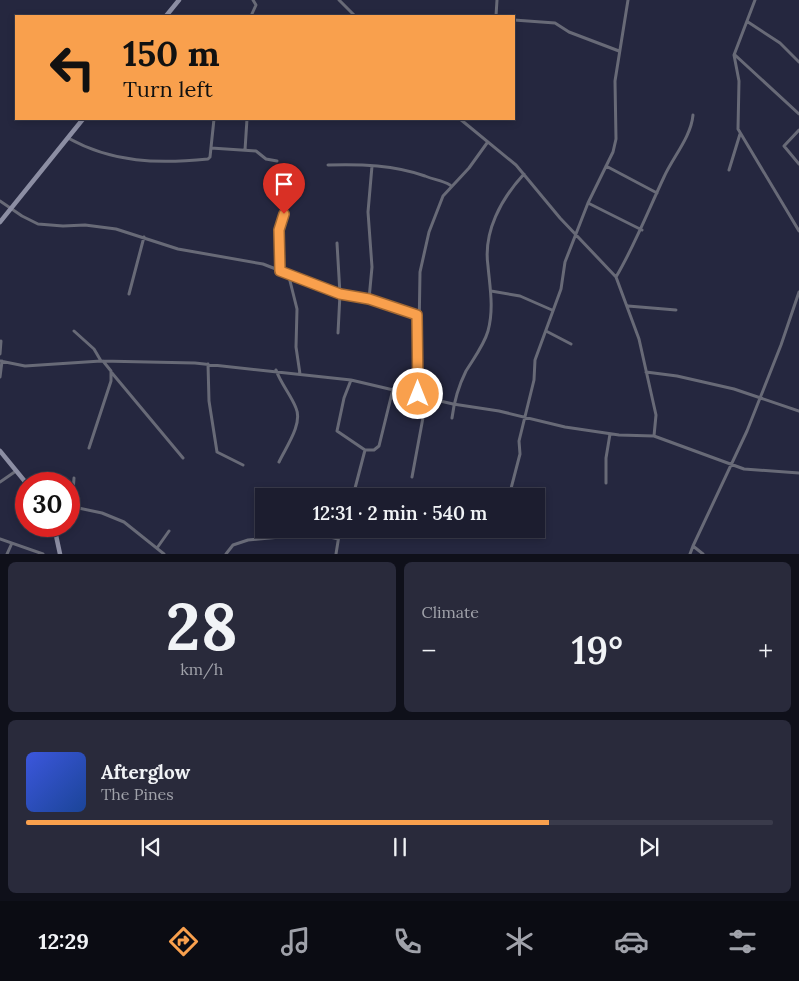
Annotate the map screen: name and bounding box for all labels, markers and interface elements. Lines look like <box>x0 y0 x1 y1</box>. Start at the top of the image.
text: 150 m <box>123 31 220 76</box>
icon: left <box>40 35 105 100</box>
text: Turn left <box>123 75 213 103</box>
pin <box>263 163 305 214</box>
icon: arrive <box>270 170 298 198</box>
position arrow <box>391 367 443 419</box>
speed limit sign: 30 <box>15 472 80 537</box>
text: 12:31 · 2 min · 540 m <box>313 501 487 525</box>
text: 28 <box>166 585 238 668</box>
text: Climate <box>422 602 479 622</box>
text: 19° <box>571 626 623 674</box>
text: − <box>422 633 436 669</box>
text: + <box>758 633 773 669</box>
text: km/h <box>180 659 223 679</box>
text: Afterglow <box>101 760 190 784</box>
text: The Pines <box>101 784 174 804</box>
icon: previous <box>137 833 165 861</box>
icon: pause <box>386 833 414 861</box>
icon: next <box>635 833 663 861</box>
icon: directions <box>166 924 201 959</box>
icon: music <box>278 924 313 959</box>
icon: phone <box>390 924 425 959</box>
icon: climate <box>502 924 537 959</box>
icon: car <box>614 924 649 959</box>
icon: filters <box>725 924 760 959</box>
text: 12:29 <box>38 927 89 955</box>

